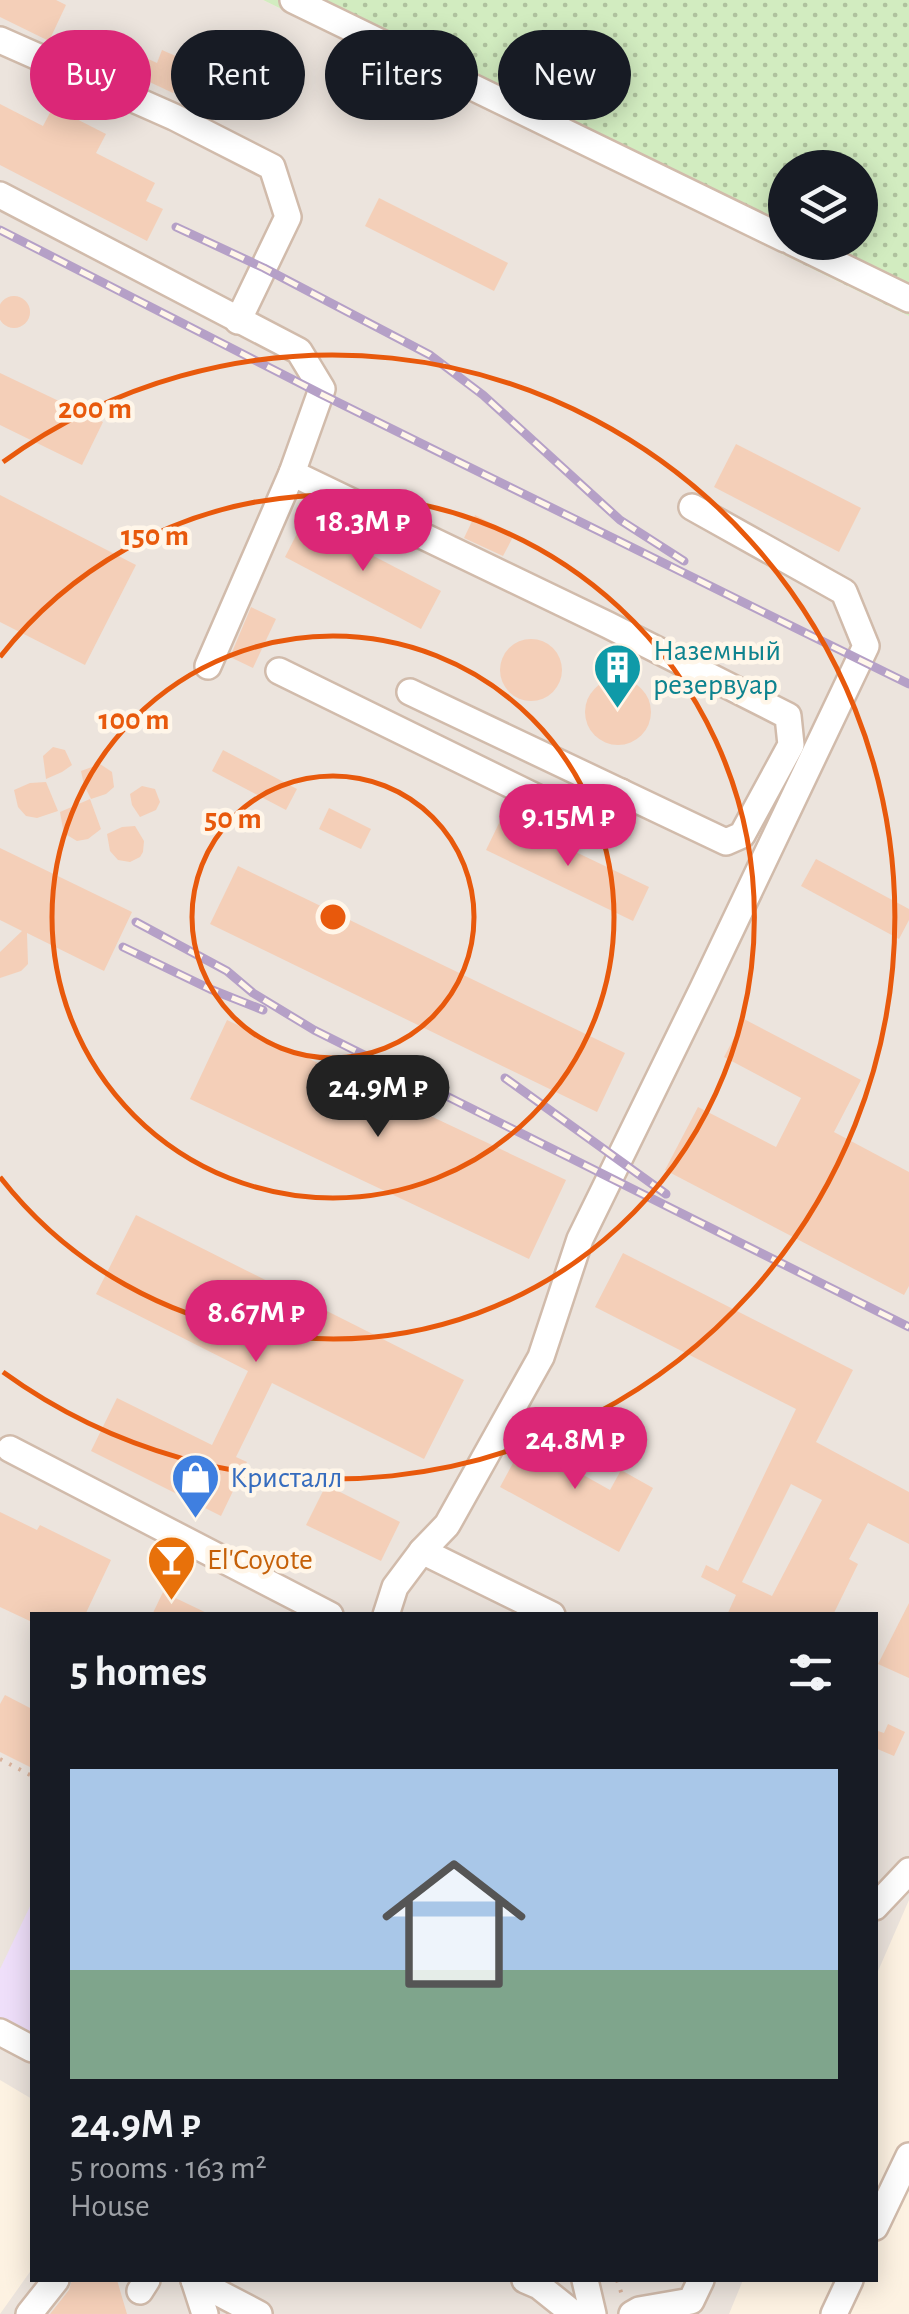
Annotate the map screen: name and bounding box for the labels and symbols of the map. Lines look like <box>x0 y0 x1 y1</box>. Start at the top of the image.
text: 200 m <box>58 394 132 424</box>
pin: 18.3M ₽ <box>271 489 455 574</box>
text: 150 m <box>121 521 189 551</box>
place label: Наземный резервуар <box>653 636 781 700</box>
building icon: Наземный резервуар <box>592 642 644 710</box>
text: 100 m <box>99 705 169 735</box>
pin: 9.15M ₽ <box>476 784 660 869</box>
text: 50 m <box>204 804 262 834</box>
centre of rings <box>315 899 351 935</box>
pin: 24.9M ₽ <box>286 1055 470 1140</box>
pin: 8.67M ₽ <box>164 1280 348 1365</box>
pin: 24.8M ₽ <box>483 1407 667 1492</box>
shop icon: Кристалл <box>169 1452 221 1520</box>
place label: Кристалл <box>230 1463 343 1493</box>
bar icon: El'Coyote <box>146 1534 198 1602</box>
place label: El'Coyote <box>207 1545 313 1575</box>

